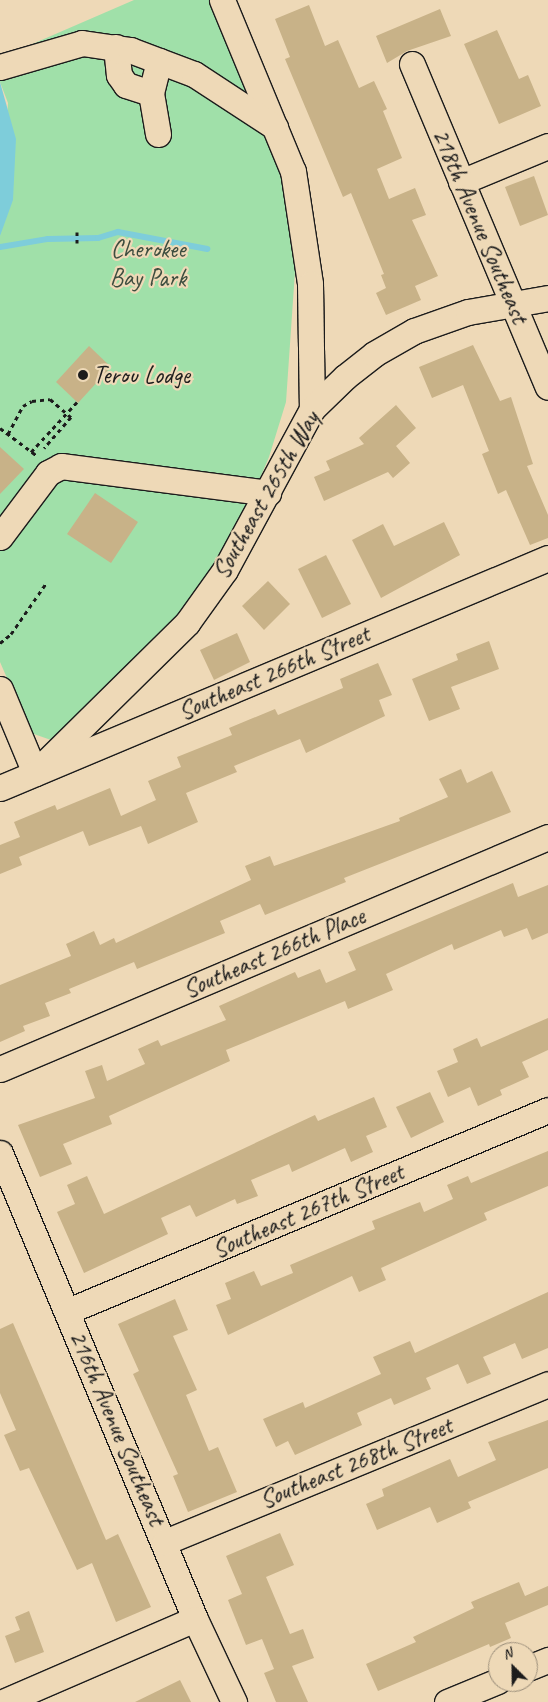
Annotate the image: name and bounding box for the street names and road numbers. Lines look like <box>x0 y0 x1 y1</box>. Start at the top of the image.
street label: 218th Avenue Southeast <box>425 124 535 328</box>
street label: Southeast 265th Way <box>206 406 326 584</box>
street label: Southeast 266th Street <box>174 619 374 727</box>
street label: Southeast 266th Place <box>178 901 370 1005</box>
street label: Southeast 267th Street <box>208 1157 408 1265</box>
street label: 216th Avenue Southeast <box>62 1326 172 1530</box>
street label: Southeast 268th Street <box>255 1411 457 1515</box>

